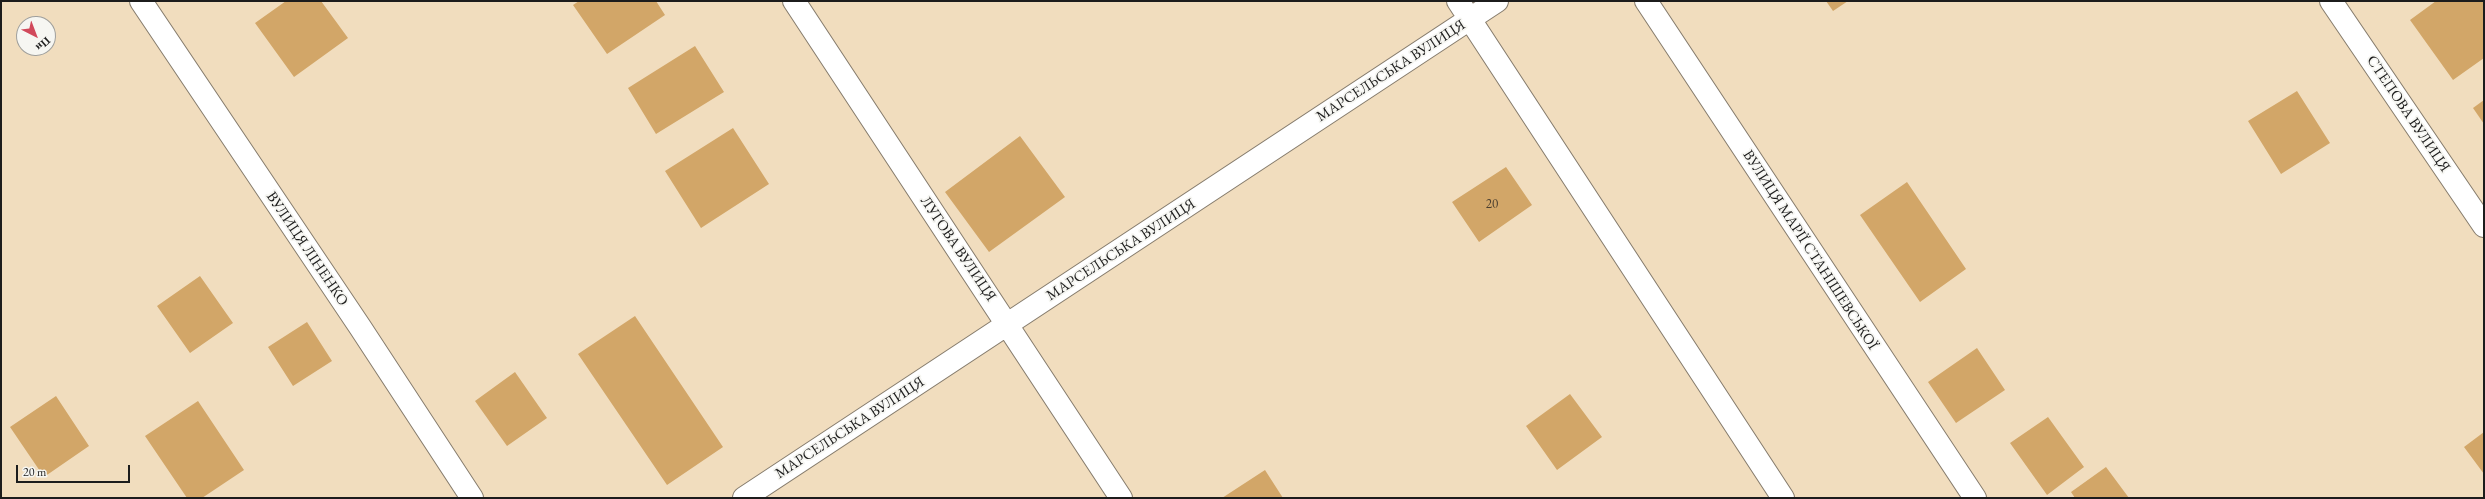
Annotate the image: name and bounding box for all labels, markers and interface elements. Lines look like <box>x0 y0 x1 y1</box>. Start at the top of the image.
north arrow <box>16 16 56 56</box>
street label: МАРСЕЛЬСЬКА ВУЛИЦЯ <box>1313 16 1469 126</box>
text: Пн <box>33 34 54 54</box>
street label: СТЕПОВА ВУЛИЦЯ <box>2362 52 2454 176</box>
street label: ВУЛИЦЯ МАРІЇ СТАНІШЕВСЬКОЇ <box>1739 147 1881 353</box>
street label: ВУЛИЦЯ ЛІНЕНКО <box>262 189 352 309</box>
street label: ЛУГОВА ВУЛИЦЯ <box>916 193 1000 305</box>
street label: МАРСЕЛЬСЬКА ВУЛИЦЯ <box>1043 195 1199 305</box>
house number: 20 <box>1486 196 1498 212</box>
street label: МАРСЕЛЬСЬКА ВУЛИЦЯ <box>772 373 928 483</box>
scale bar <box>18 457 132 483</box>
text: 20 m <box>23 464 46 480</box>

